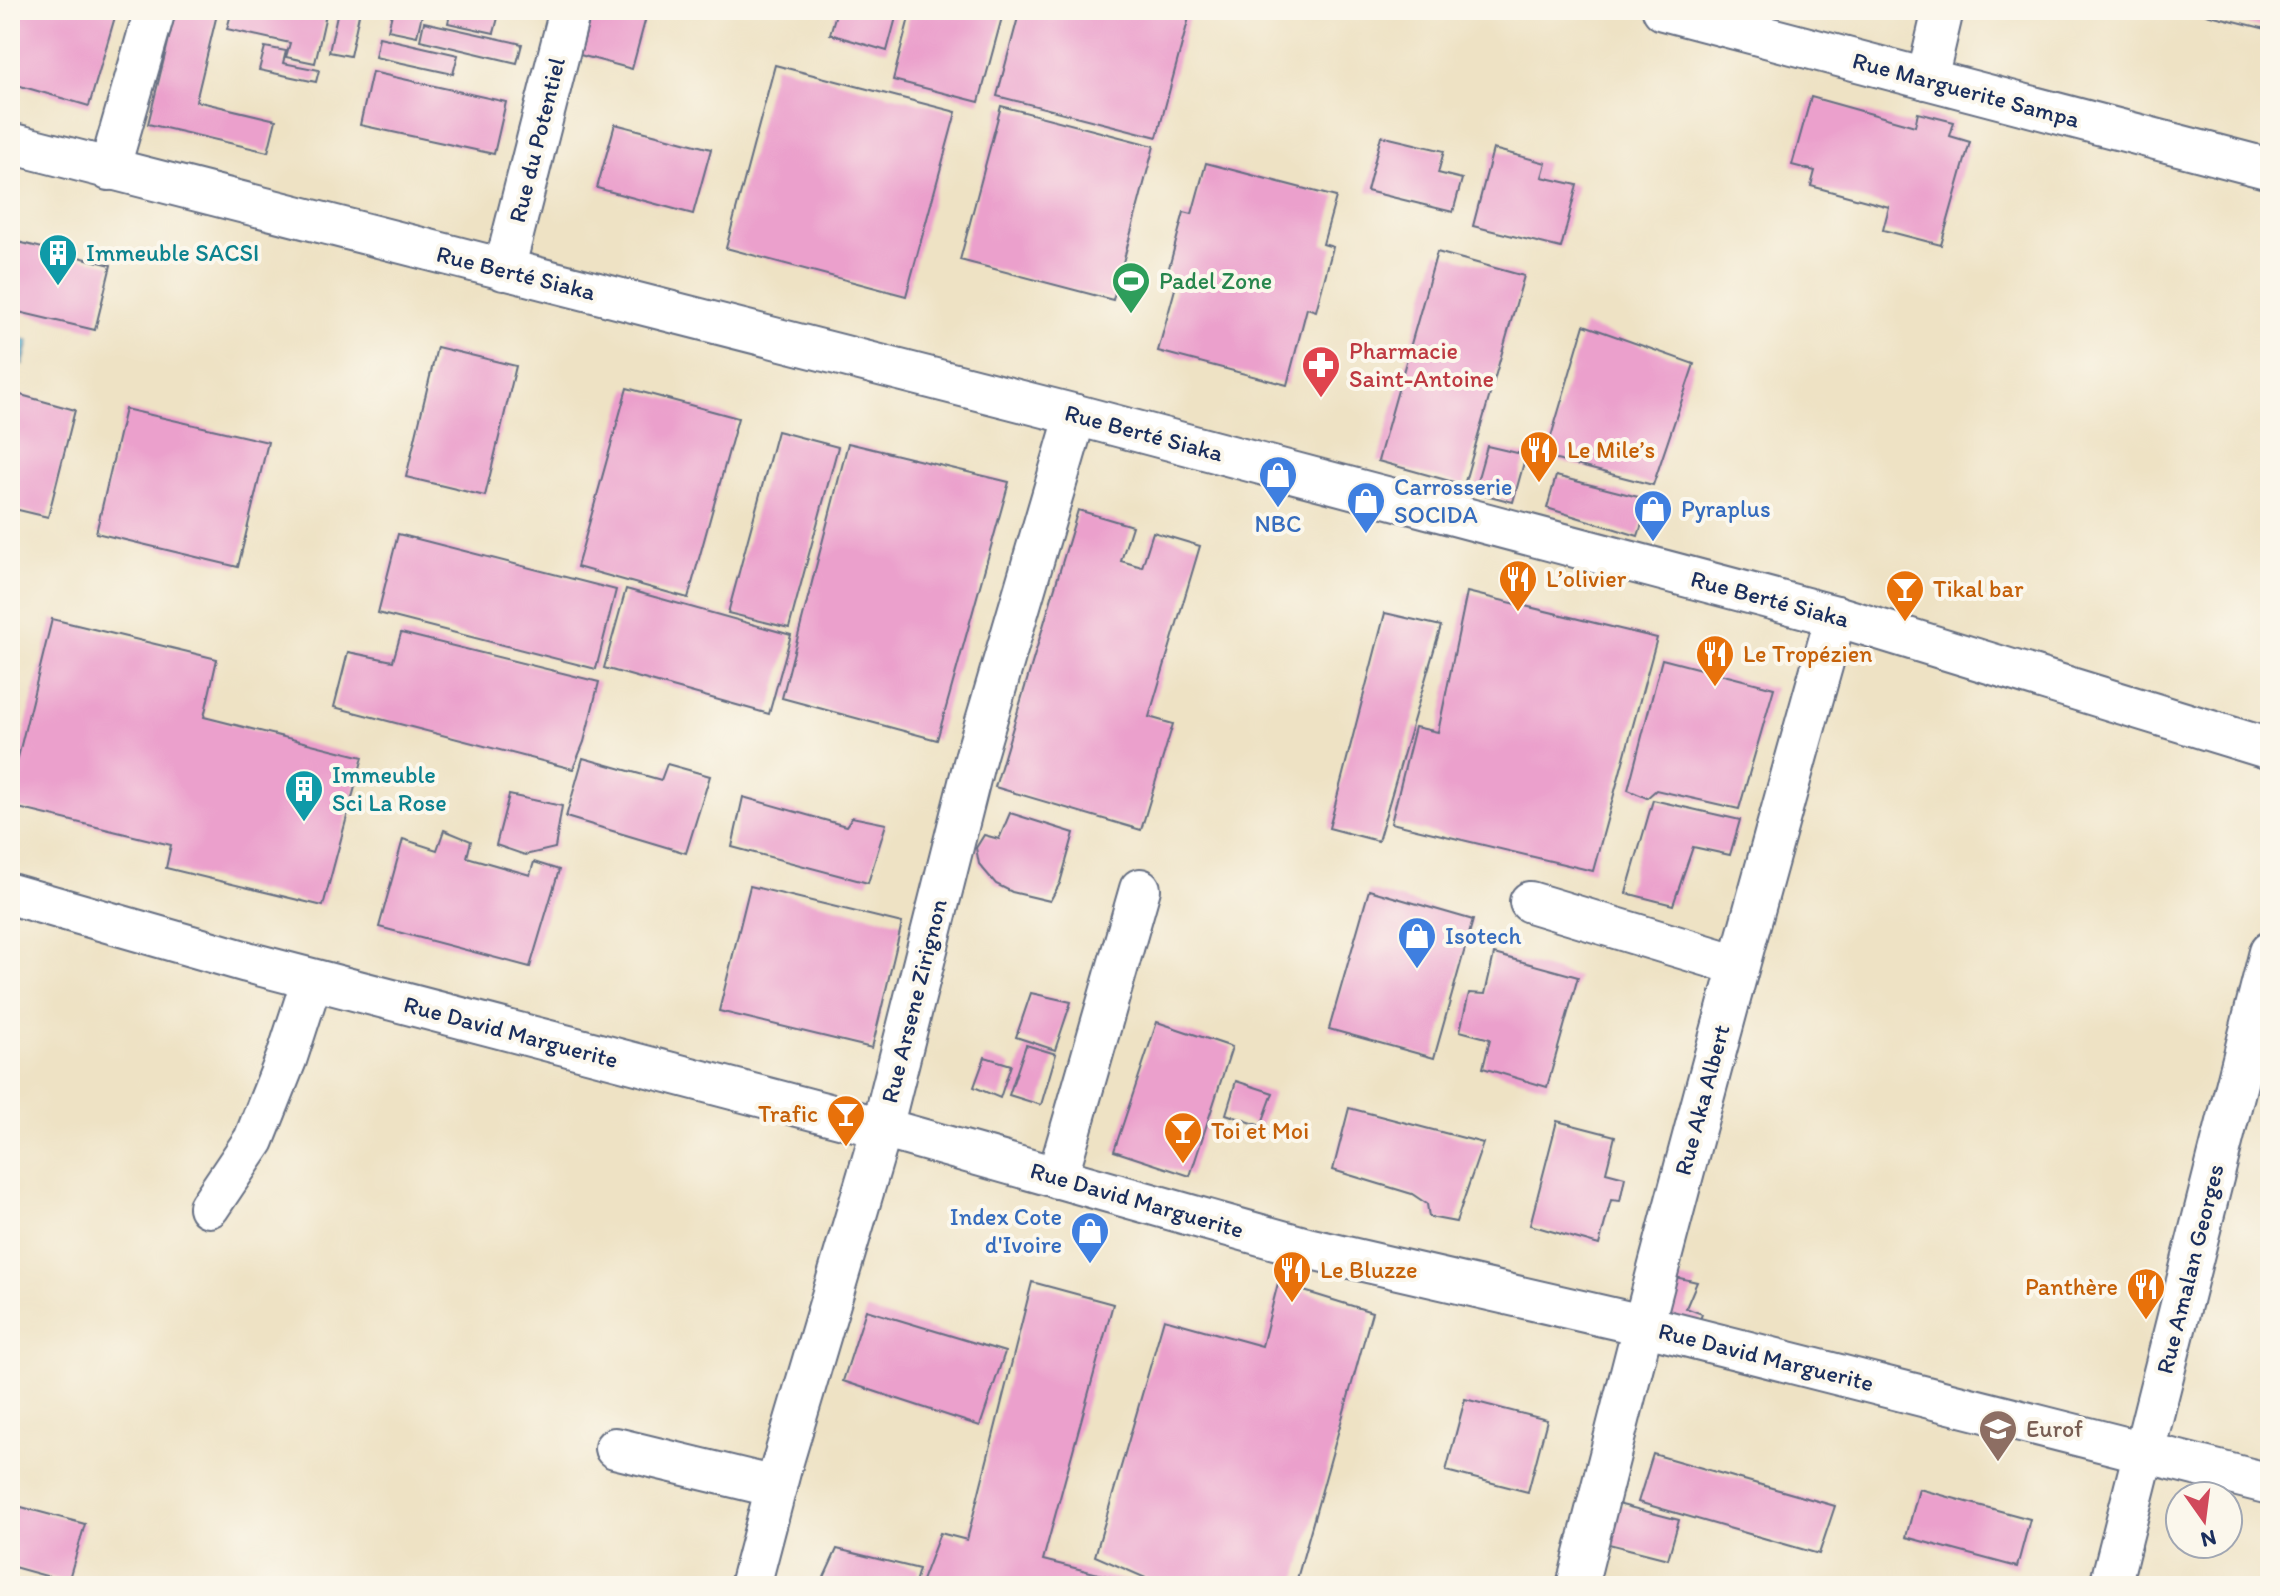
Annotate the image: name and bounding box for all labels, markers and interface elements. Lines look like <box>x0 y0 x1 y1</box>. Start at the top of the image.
street label: Rue Marguerite Sampa <box>1849 45 2083 134</box>
street label: Rue du Potentiel <box>502 54 571 225</box>
building icon: Immeuble SACSI <box>37 232 79 287</box>
place label: Immeuble SACSI <box>86 238 259 267</box>
street label: Rue Berté Siaka <box>434 239 599 306</box>
sports icon: Padel Zone <box>1110 260 1152 315</box>
place label: Padel Zone <box>1159 266 1272 295</box>
place label: Pharmacie Saint-Antoine <box>1349 336 1494 393</box>
pharmacy icon: Pharmacie Saint-Antoine <box>1300 344 1342 399</box>
street label: Rue Berté Siaka <box>1062 397 1227 468</box>
restaurant icon: Le Mile’s <box>1518 429 1560 484</box>
place label: Le Mile’s <box>1567 435 1655 464</box>
shop icon: NBC <box>1257 454 1299 509</box>
place label: Carrosserie SOCIDA <box>1394 472 1512 529</box>
shop icon: Carrosserie SOCIDA <box>1345 480 1387 535</box>
shop icon: Pyraplus <box>1632 488 1674 543</box>
place label: Pyraplus <box>1681 494 1771 523</box>
place label: NBC <box>1255 509 1301 538</box>
restaurant icon: L’olivier <box>1497 558 1539 613</box>
street label: Rue Berté Siaka <box>1688 563 1853 634</box>
place label: L’olivier <box>1546 564 1627 593</box>
bar icon: Tikal bar <box>1884 568 1926 623</box>
place label: Tikal bar <box>1933 574 2024 603</box>
restaurant icon: Le Tropézien <box>1694 633 1736 688</box>
place label: Le Tropézien <box>1743 639 1873 668</box>
place label: Immeuble Sci La Rose <box>332 760 447 817</box>
building icon: Immeuble Sci La Rose <box>283 768 325 823</box>
street label: Rue Arsene Zirignon <box>874 895 953 1106</box>
shop icon: Isotech <box>1396 915 1438 970</box>
place label: Isotech <box>1445 921 1522 950</box>
street label: Rue David Marguerite <box>401 989 621 1074</box>
street label: Rue Aka Albert <box>1667 1021 1736 1178</box>
bar icon: Trafic <box>825 1093 867 1148</box>
place label: Trafic <box>758 1099 818 1128</box>
bar icon: Toi et Moi <box>1162 1110 1204 1165</box>
place label: Toi et Moi <box>1211 1116 1309 1145</box>
street label: Rue David Marguerite <box>1027 1155 1247 1244</box>
street label: Rue Amalan Georges <box>2149 1161 2230 1377</box>
place label: Index Cote d'Ivoire <box>950 1202 1062 1259</box>
shop icon: Index Cote d'Ivoire <box>1069 1210 1111 1265</box>
restaurant icon: Le Bluzze <box>1271 1249 1313 1304</box>
place label: Le Bluzze <box>1320 1255 1418 1284</box>
restaurant icon: Panthère <box>2125 1266 2167 1321</box>
place label: Panthère <box>2025 1272 2118 1301</box>
street label: Rue David Marguerite <box>1656 1316 1877 1397</box>
school or university icon: Eurof <box>1977 1408 2019 1463</box>
place label: Eurof <box>2026 1414 2083 1443</box>
north arrow <box>2164 1480 2244 1560</box>
text: N <box>2198 1524 2219 1554</box>

